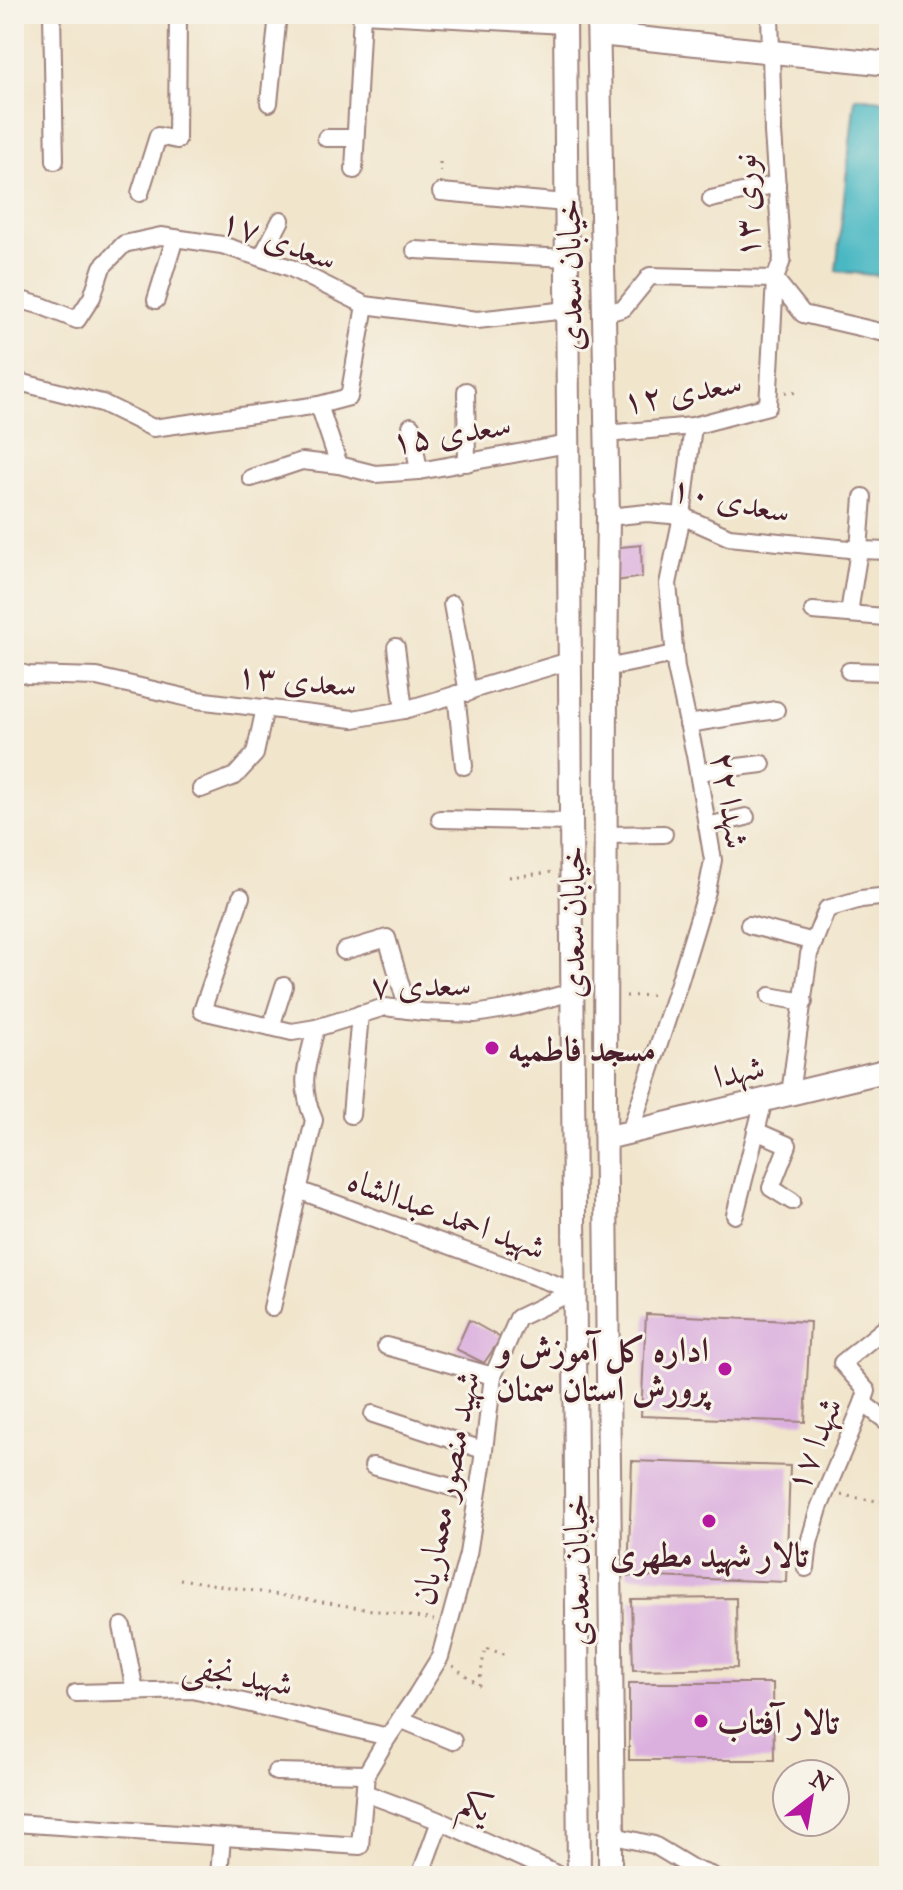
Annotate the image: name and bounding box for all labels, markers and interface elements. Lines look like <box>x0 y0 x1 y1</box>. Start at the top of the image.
street label: نوری ۱۳ <box>723 153 770 259</box>
street label: خیابان سعدی <box>548 198 593 352</box>
street label: سعدی ۱۷ <box>214 200 343 281</box>
street label: سعدی ۱۲ <box>619 361 745 424</box>
street label: سعدی ۱۵ <box>388 403 514 464</box>
street label: سعدی ۱۰ <box>667 467 794 534</box>
street label: سعدی ۱۳ <box>235 654 359 707</box>
street label: شهدا ۲۲ <box>701 749 758 852</box>
street label: خیابان سعدی <box>552 846 595 998</box>
street label: سعدی ۷ <box>370 963 472 1008</box>
place label: مسجد فاطمیه <box>508 1028 656 1071</box>
marker: مسجد فاطمیه <box>483 1039 501 1057</box>
street label: شهدا <box>710 1046 769 1099</box>
street label: شهید احمد عبدالشاه <box>342 1159 551 1270</box>
place label: اداره کل آموزش و پرورش استان سمنان <box>494 1329 712 1411</box>
marker: اداره کل آموزش و پرورش استان سمنان <box>716 1360 734 1378</box>
street label: شهید منصور معماریان <box>403 1367 490 1609</box>
street label: شهدا ۱۷ <box>776 1391 853 1498</box>
street label: خیابان سعدی <box>555 1493 600 1647</box>
marker: تالار شهید مطهری <box>700 1512 718 1530</box>
place label: تالار شهید مطهری <box>610 1534 810 1578</box>
street label: شهید نجفی <box>179 1645 296 1708</box>
place label: تالار آفتاب <box>717 1701 840 1744</box>
marker: تالار آفتاب <box>692 1712 710 1730</box>
north arrow <box>771 1758 851 1838</box>
text: N <box>804 1764 837 1799</box>
street label: یکم <box>449 1781 499 1841</box>

